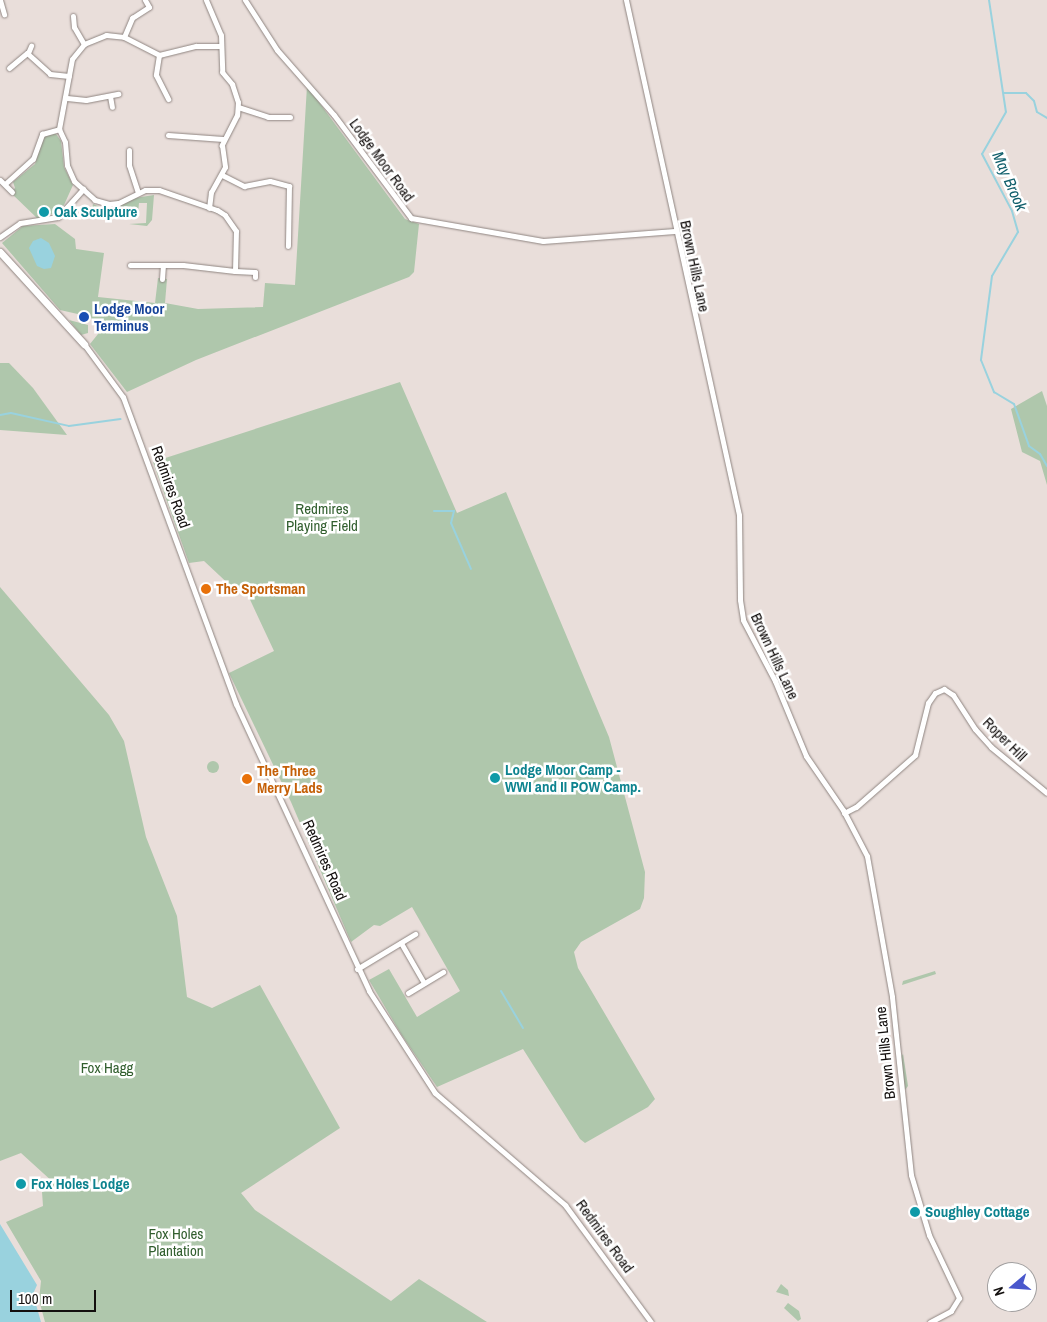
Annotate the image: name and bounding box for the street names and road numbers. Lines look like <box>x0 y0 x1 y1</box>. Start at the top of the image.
street label: Lodge Moor Road <box>346 115 418 205</box>
street label: Brown Hills Lane <box>677 219 713 313</box>
street label: Redmires Road <box>148 443 194 531</box>
street label: Brown Hills Lane <box>747 610 803 702</box>
street label: Roper Hill <box>979 713 1031 765</box>
street label: Redmires Road <box>299 817 351 903</box>
street label: Brown Hills Lane <box>871 1006 899 1100</box>
street label: Redmires Road <box>572 1196 638 1276</box>

